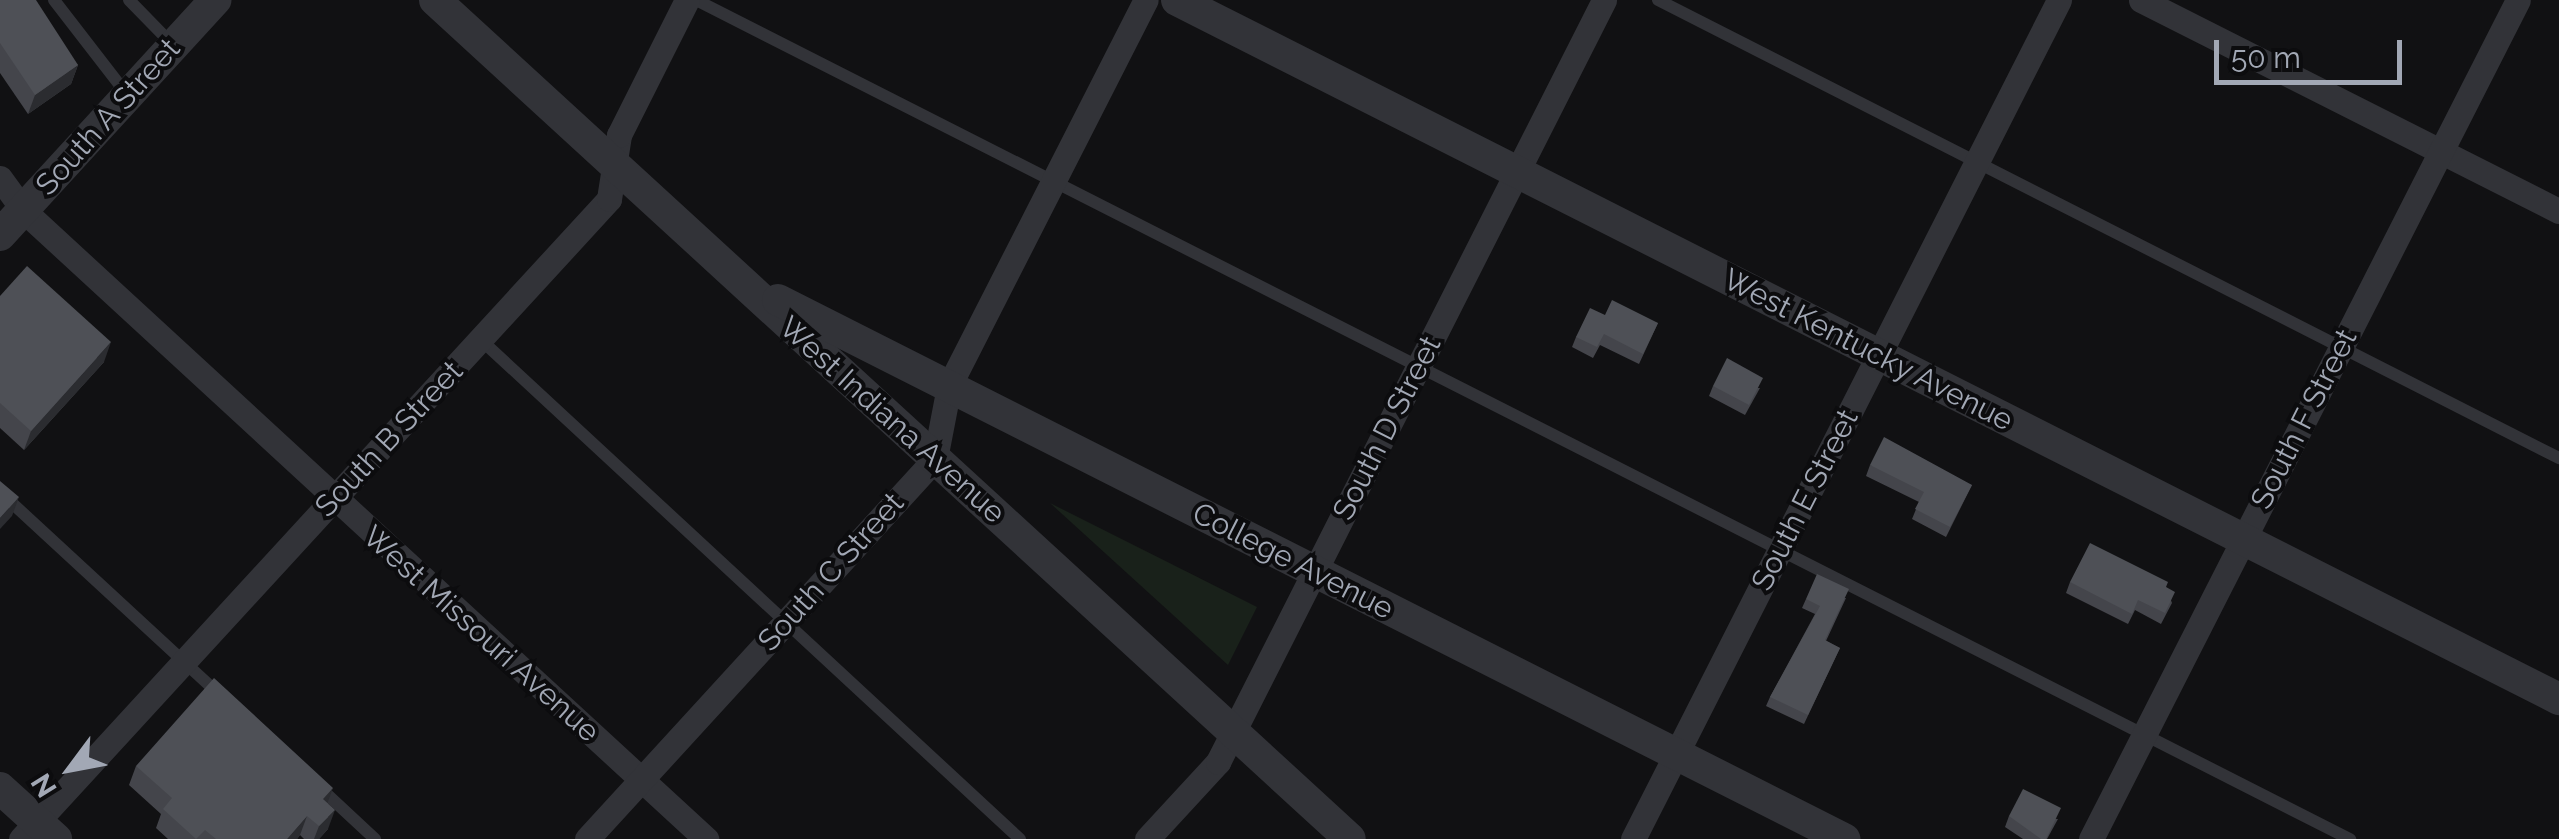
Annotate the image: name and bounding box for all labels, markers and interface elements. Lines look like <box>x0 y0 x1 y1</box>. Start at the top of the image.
scale bar <box>2219 20 2406 82</box>
street label: South A Street <box>28 31 188 203</box>
text: 50 m <box>2231 40 2301 75</box>
street label: West Kentucky Avenue <box>1716 261 2020 439</box>
street label: West Indiana Avenue <box>771 309 1013 531</box>
street label: South F Street <box>2243 323 2365 515</box>
street label: South D Street <box>1325 330 1449 526</box>
street label: South B Street <box>308 354 470 524</box>
street label: South E Street <box>1744 404 1866 596</box>
street label: South C Street <box>751 485 911 659</box>
street label: College Avenue <box>1186 495 1400 627</box>
street label: West Missouri Avenue <box>355 518 607 750</box>
north arrow <box>20 719 120 819</box>
text: N <box>24 767 64 803</box>

